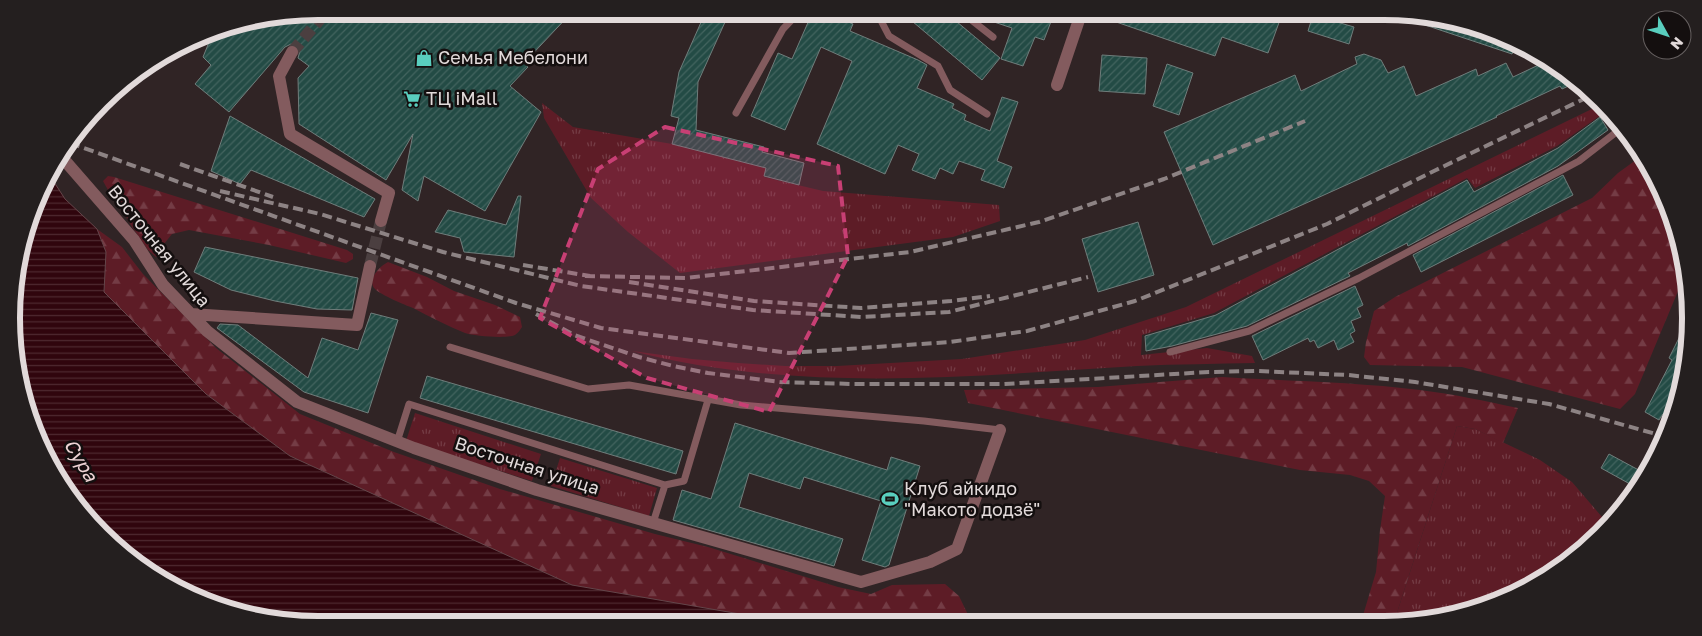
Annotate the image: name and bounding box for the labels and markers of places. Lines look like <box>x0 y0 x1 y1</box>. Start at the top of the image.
place label: Семья Мебелони <box>438 46 588 68</box>
shop icon: Семья Мебелони <box>414 48 434 68</box>
place label: ТЦ iMall <box>426 87 498 109</box>
supermarket icon: ТЦ iMall <box>402 89 422 109</box>
place label: Клуб айкидо "Макото додзё" <box>904 477 1040 520</box>
sports icon: Клуб айкидо "Макото додзё" <box>880 489 900 509</box>

